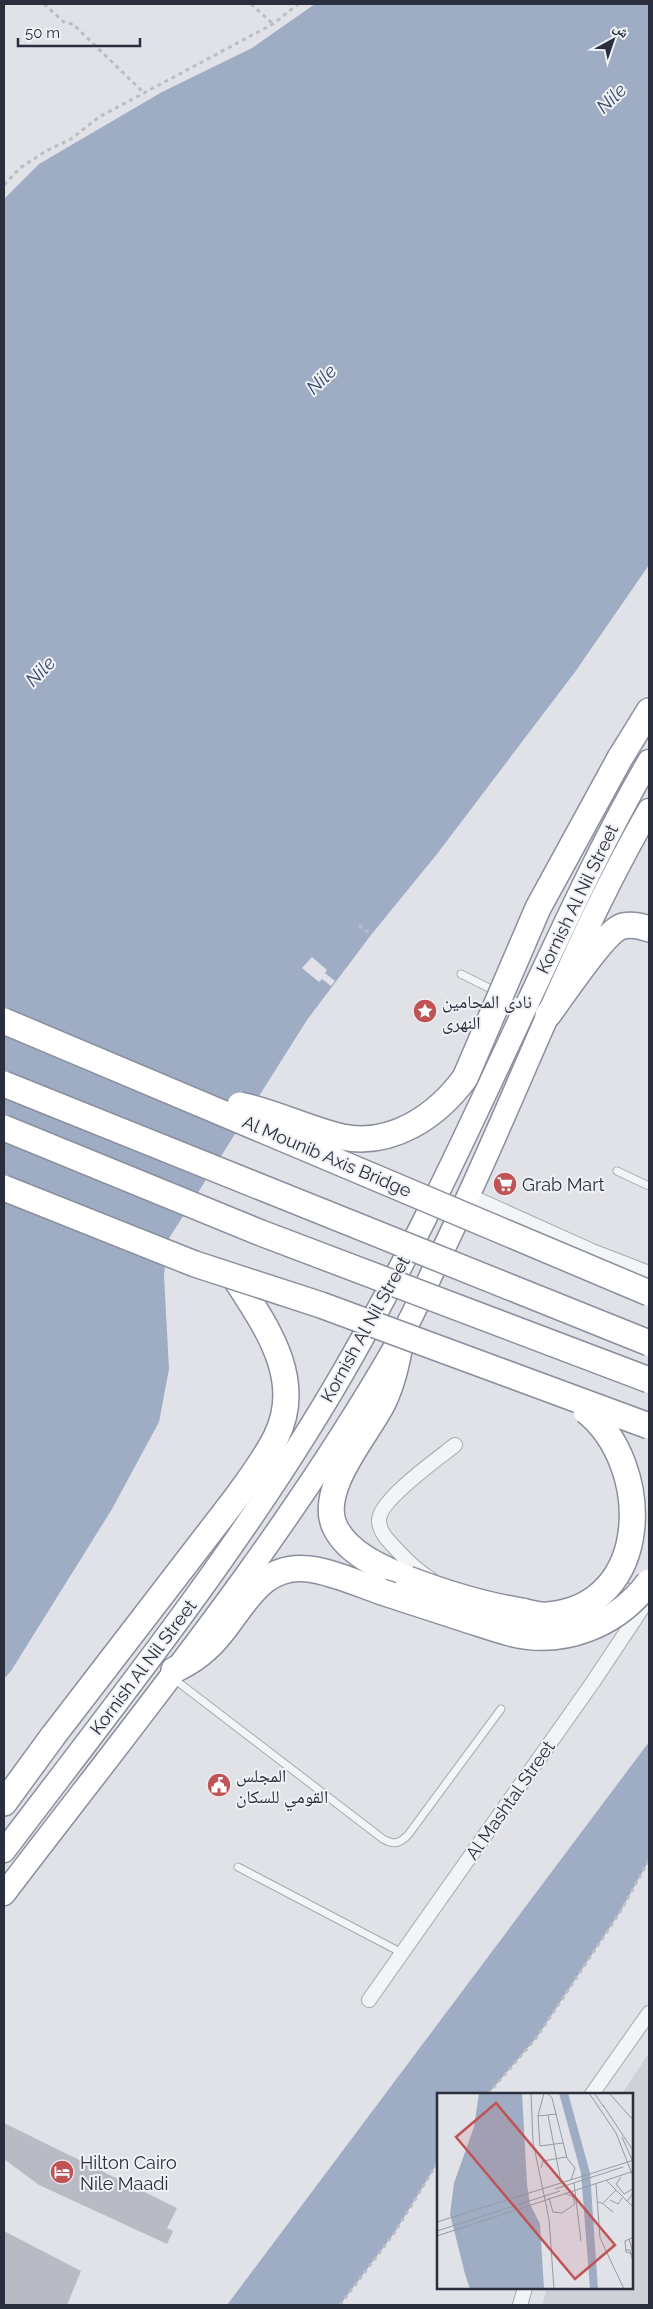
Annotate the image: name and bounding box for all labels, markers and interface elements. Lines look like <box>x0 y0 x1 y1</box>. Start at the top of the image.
scale bar <box>18 15 140 47</box>
north arrow <box>588 15 638 65</box>
text: ش <box>610 19 632 42</box>
text: 50 m <box>25 24 60 42</box>
water label: Nile <box>591 79 631 117</box>
water label: Nile <box>301 360 341 398</box>
water label: Nile <box>21 651 59 691</box>
street label: Kornish Al Nil Street <box>532 821 622 977</box>
place label: نادى المحامين النهرى <box>442 991 532 1034</box>
place icon: نادى المحامين النهرى <box>412 998 438 1024</box>
street label: Al Mounib Axis Bridge <box>239 1111 415 1201</box>
supermarket icon: Grab Mart <box>492 1171 518 1197</box>
place label: Grab Mart <box>522 1174 605 1195</box>
street label: Kornish Al Nil Street <box>316 1252 414 1406</box>
street label: Kornish Al Nil Street <box>85 1595 201 1739</box>
street label: Al Mashtal Street <box>461 1736 559 1864</box>
place label: المجلس القومي للسكان <box>236 1765 328 1811</box>
public building icon: المجلس القومي للسكان <box>206 1772 232 1798</box>
inset map <box>437 2093 633 2289</box>
place label: Hilton Cairo Nile Maadi <box>80 2152 177 2194</box>
hotel icon: Hilton Cairo Nile Maadi <box>49 2159 75 2185</box>

